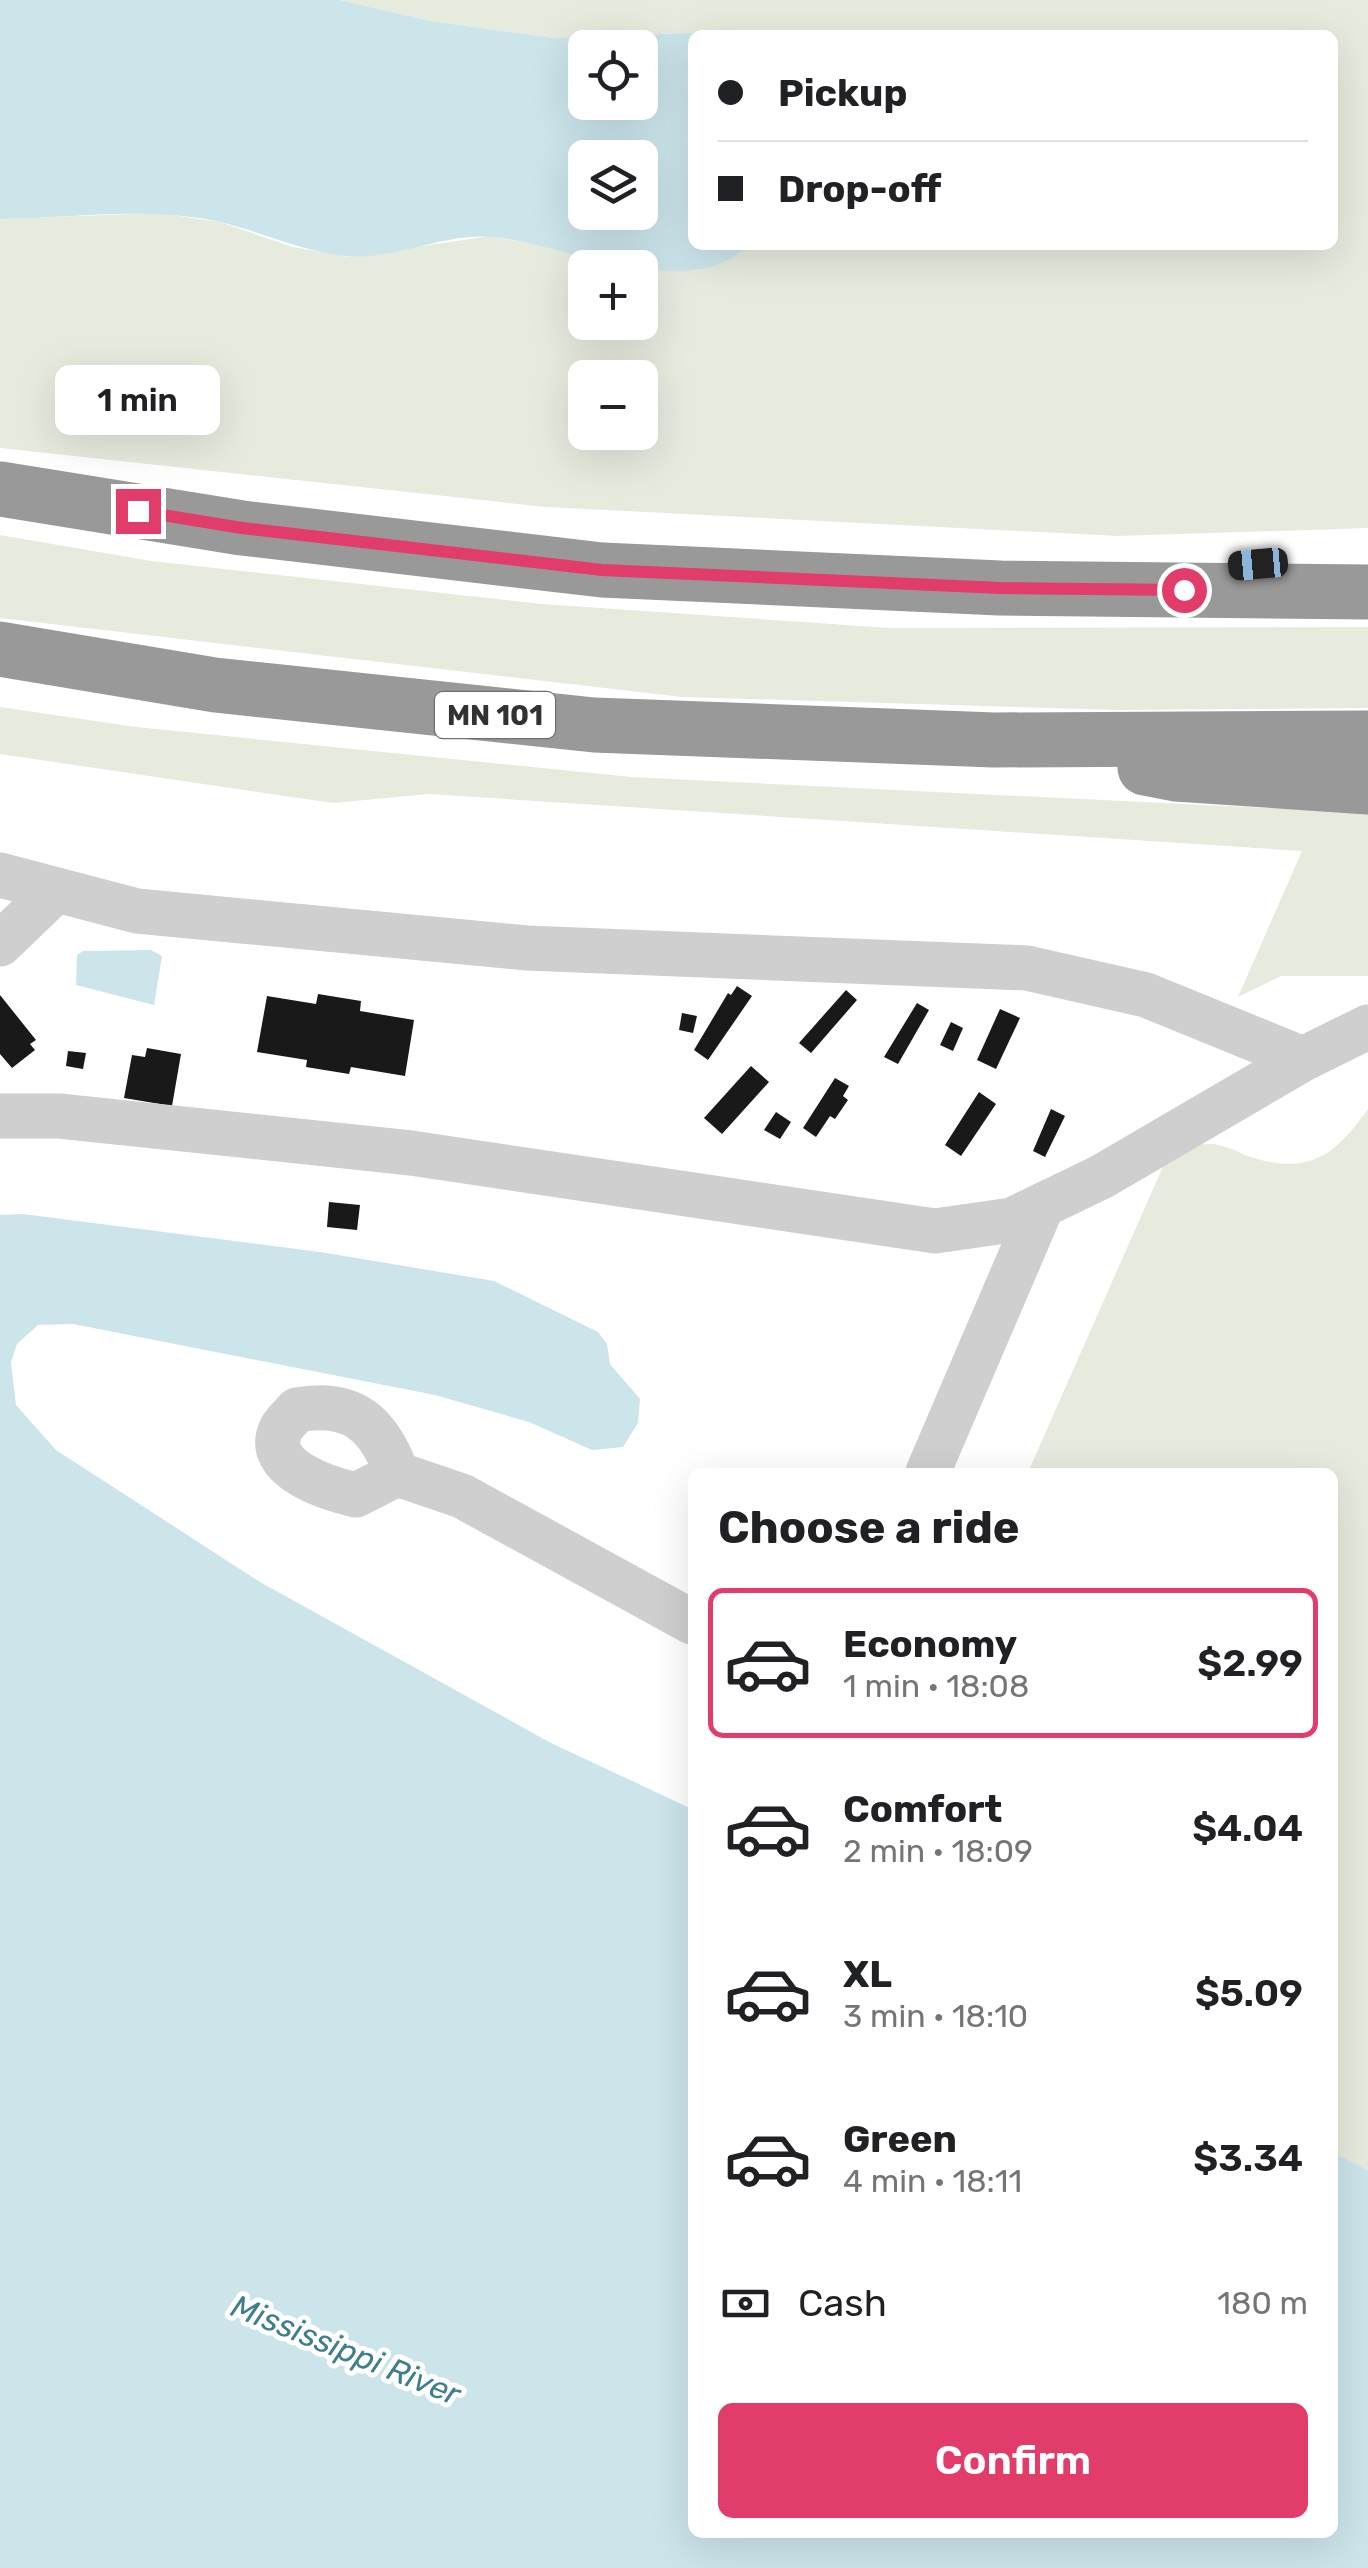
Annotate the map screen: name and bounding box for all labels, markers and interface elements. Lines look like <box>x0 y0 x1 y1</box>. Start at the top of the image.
map controls <box>568 30 658 450</box>
button: locate <box>568 30 658 120</box>
text: Pickup <box>778 70 907 116</box>
button: layers <box>568 140 658 230</box>
text: Drop-off <box>778 166 941 212</box>
button: + <box>568 250 658 340</box>
button: − <box>568 360 658 450</box>
callout: 1 min <box>56 366 220 436</box>
text: 1 min <box>97 381 178 419</box>
route end <box>116 489 161 534</box>
car <box>1227 546 1289 582</box>
route start <box>1162 568 1207 613</box>
road number: MN 101 <box>435 692 555 738</box>
text: Choose a ride <box>718 1501 1020 1554</box>
icon: car <box>723 1618 813 1708</box>
text: Economy <box>843 1621 1017 1667</box>
text: $2.99 <box>1197 1640 1303 1686</box>
text: 1 min · 18:08 <box>843 1667 1029 1705</box>
icon: car <box>723 1783 813 1873</box>
text: Comfort <box>843 1786 1002 1832</box>
text: $4.04 <box>1192 1805 1303 1851</box>
text: 2 min · 18:09 <box>843 1832 1033 1870</box>
icon: car <box>723 1948 813 2038</box>
text: XL <box>843 1951 892 1997</box>
text: $5.09 <box>1195 1970 1303 2016</box>
text: 3 min · 18:10 <box>843 1997 1028 2035</box>
icon: car <box>723 2113 813 2203</box>
text: Green <box>843 2116 957 2162</box>
text: $3.34 <box>1193 2135 1303 2181</box>
text: 4 min · 18:11 <box>843 2162 1022 2200</box>
icon: cash <box>718 2276 773 2331</box>
text: Cash <box>798 2280 887 2326</box>
text: 180 m <box>1217 2284 1308 2322</box>
water label: Mississippi River <box>226 2287 468 2414</box>
button: Confirm <box>718 2403 1308 2518</box>

